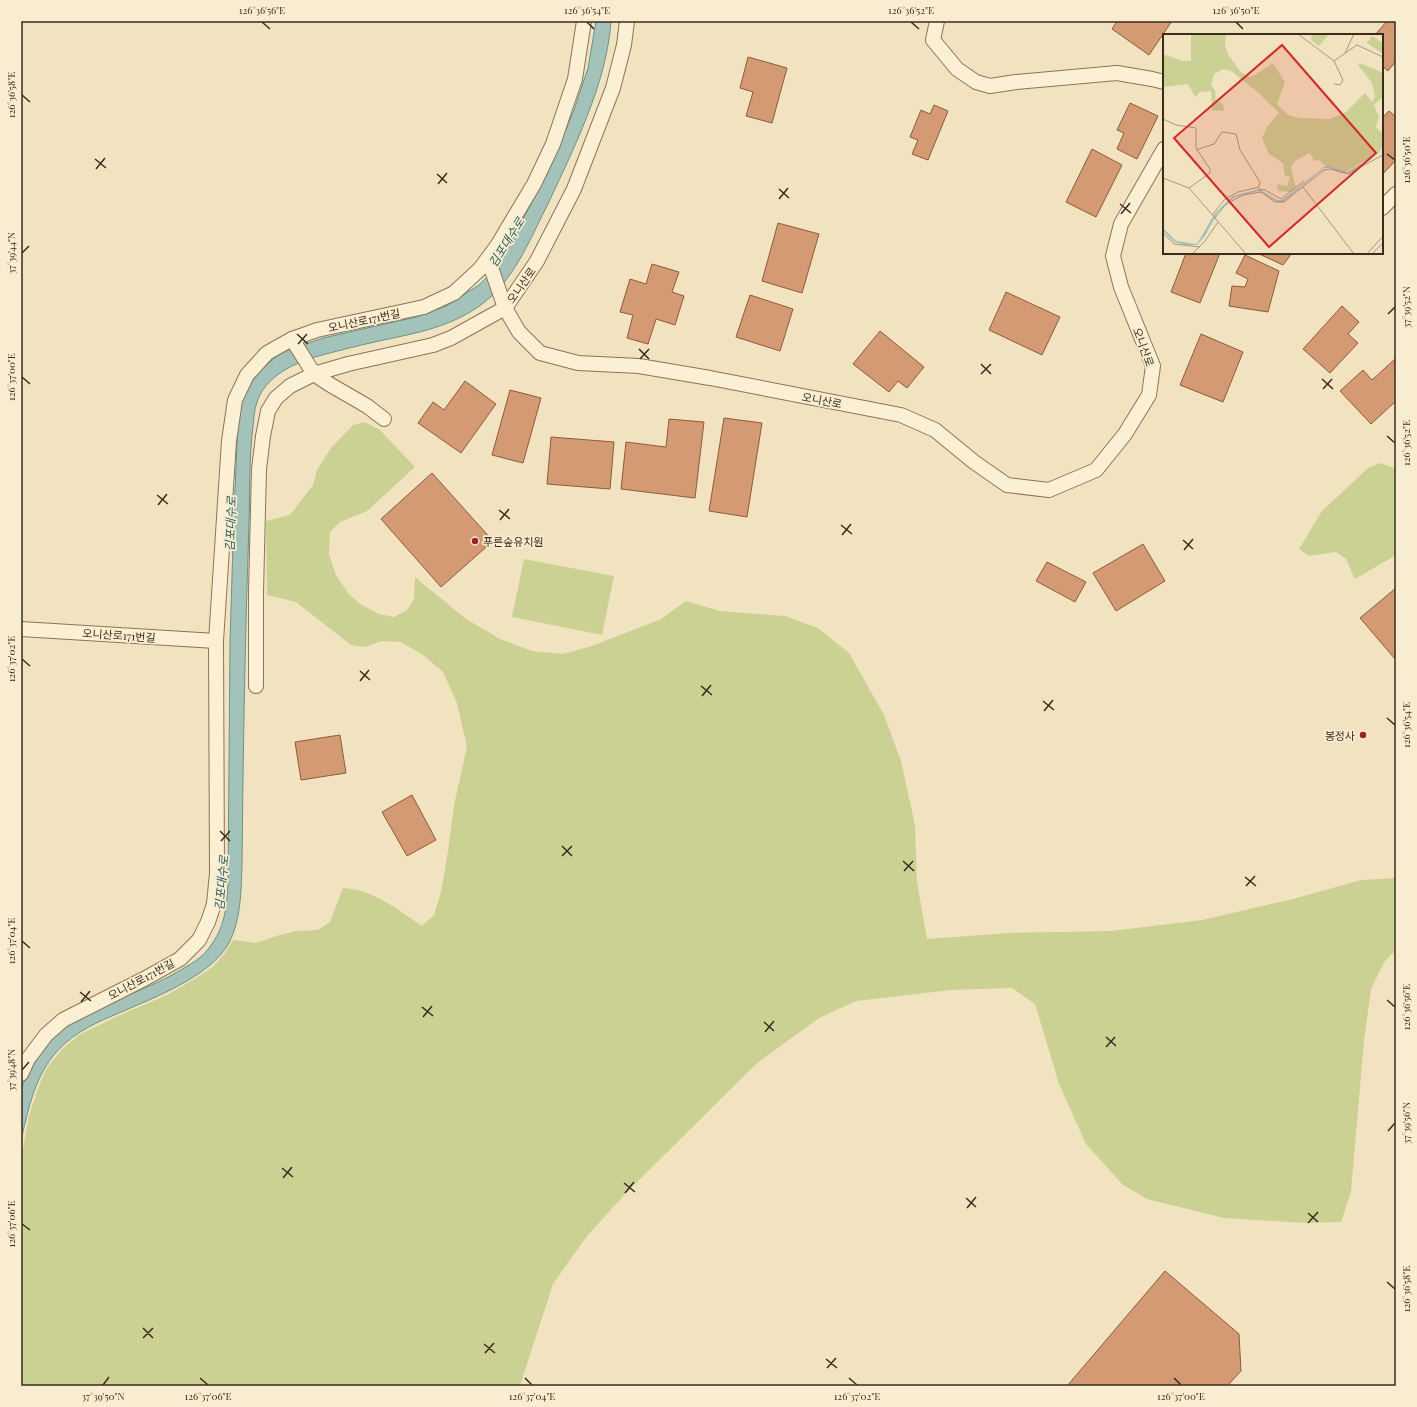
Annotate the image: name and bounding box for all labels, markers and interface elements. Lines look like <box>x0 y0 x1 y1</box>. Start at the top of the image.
text: 126°36'56"E <box>239 3 285 17</box>
text: 126°36'54"E <box>564 3 610 17</box>
text: 126°36'52"E <box>888 3 934 17</box>
text: 126°36'50"E <box>1212 3 1260 17</box>
inset map <box>1163 34 1383 254</box>
text: 126°36'58"E <box>4 72 18 118</box>
text: 126°36'50"E <box>1399 136 1413 184</box>
water label: 김포대수로 <box>485 214 528 270</box>
text: 37°39'44"N <box>4 232 18 274</box>
street label: 오니산로 <box>503 264 539 306</box>
text: 37°39'52"N <box>1399 286 1413 328</box>
street label: 오니산로171번길 <box>327 305 401 335</box>
street label: 오니산로 <box>1130 325 1158 369</box>
text: 126°37'00"E <box>4 353 18 401</box>
street label: 오니산로 <box>801 389 843 411</box>
text: 126°36'52"E <box>1399 420 1413 466</box>
water label: 김포대수로 <box>221 495 239 552</box>
place label: 푸른숲유치원 <box>483 534 544 549</box>
marker: 푸른숲유치원 <box>470 536 480 546</box>
street label: 오니산로171번길 <box>82 625 156 645</box>
text: 126°37'02"E <box>4 636 18 682</box>
text: 126°36'54"E <box>1399 702 1413 748</box>
place label: 봉정사 <box>1325 728 1355 743</box>
marker: 봉정사 <box>1358 730 1368 740</box>
water label: 김포대수로 <box>211 854 231 911</box>
text: 126°37'04"E <box>4 918 18 964</box>
street label: 오니산로171번길 <box>105 955 177 1003</box>
text: 126°36'56"E <box>1399 984 1413 1030</box>
text: 37°39'48"N <box>4 1049 18 1091</box>
text: 37°39'56"N <box>1399 1102 1413 1144</box>
text: 126°37'06"E <box>4 1200 18 1248</box>
text: 126°36'58"E <box>1399 1266 1413 1312</box>
text: 37°39'50"N <box>82 1389 125 1403</box>
text: 126°37'06"E <box>184 1389 232 1403</box>
text: 126°37'04"E <box>509 1389 555 1403</box>
text: 126°37'02"E <box>834 1389 880 1403</box>
text: 126°37'00"E <box>1157 1389 1205 1403</box>

